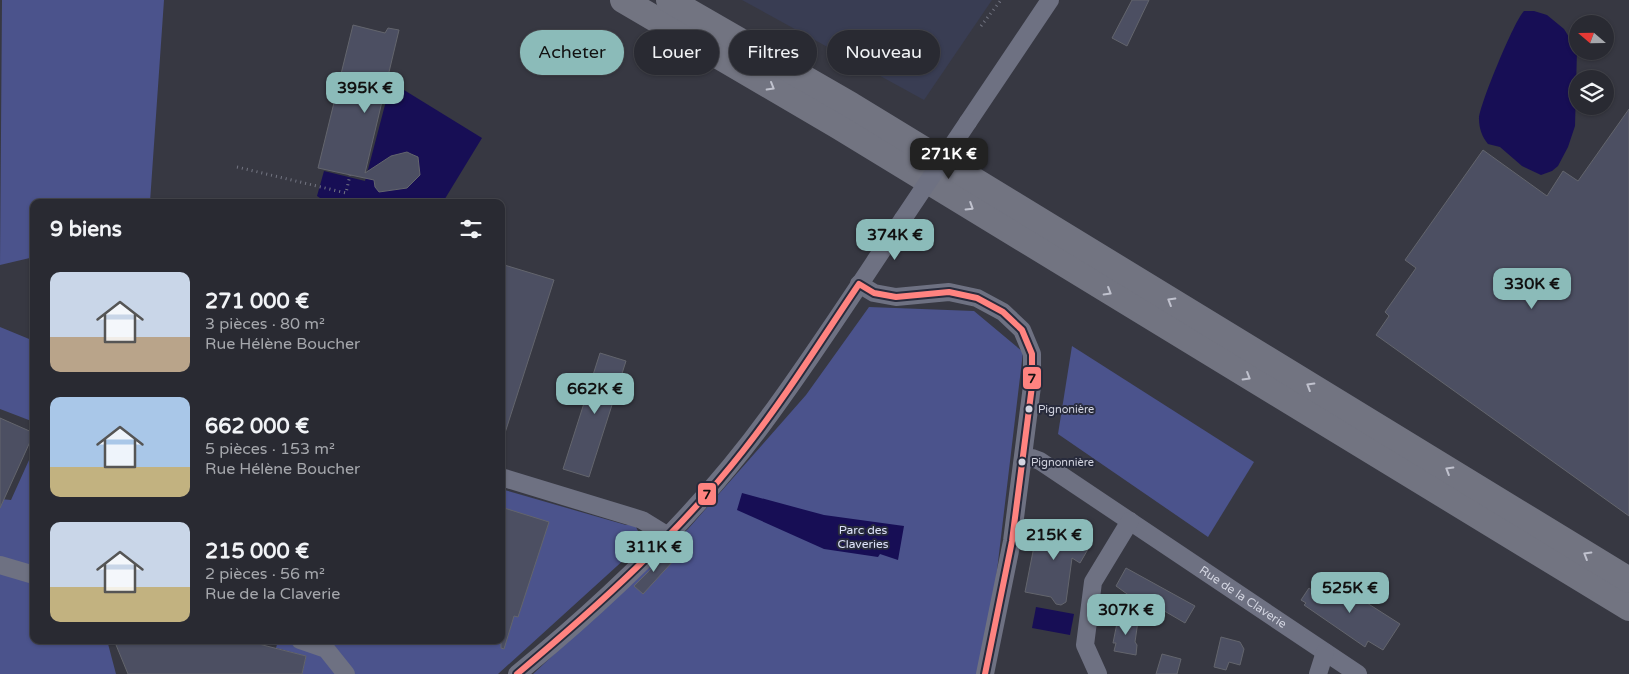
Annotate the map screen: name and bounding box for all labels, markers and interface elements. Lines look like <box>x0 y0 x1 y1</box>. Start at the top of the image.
north arrow <box>1569 15 1614 60</box>
map controls <box>1569 15 1614 115</box>
chip: Acheter <box>520 30 624 75</box>
chip: Louer <box>634 30 719 75</box>
chip: Filtres <box>729 30 817 75</box>
chip: Nouveau <box>827 30 940 75</box>
button: layers <box>1569 70 1614 115</box>
pin: 395K € <box>324 72 406 114</box>
text: 395K € <box>337 78 393 98</box>
one-way arrow <box>766 80 775 90</box>
pin: 271K € <box>908 138 990 180</box>
text: 271K € <box>921 144 977 164</box>
one-way arrow <box>964 201 973 211</box>
icon: filters <box>457 215 485 243</box>
text: 9 biens <box>50 217 122 242</box>
pin: 374K € <box>854 218 936 261</box>
text: 374K € <box>867 225 923 245</box>
pin: 330K € <box>1491 268 1573 310</box>
text: 330K € <box>1504 274 1560 294</box>
one-way arrow <box>1103 286 1112 296</box>
text: 271 000 € <box>205 289 309 314</box>
icon: home <box>90 292 150 352</box>
one-way arrow <box>1167 298 1176 308</box>
text: 3 pièces · 80 m² <box>205 314 325 334</box>
text: Rue Hélène Boucher <box>205 334 360 354</box>
line badge: 7 <box>1022 366 1042 390</box>
text: 7 <box>1028 370 1037 387</box>
one-way arrow <box>1241 371 1250 381</box>
pin: 662K € <box>554 372 636 415</box>
text: 662K € <box>567 379 623 399</box>
one-way arrow <box>1306 382 1315 392</box>
place label: Pignonière <box>1038 403 1094 416</box>
marker: Pignonière <box>1024 404 1034 414</box>
text: 662 000 € <box>205 414 309 439</box>
icon: home <box>90 417 150 477</box>
text: 5 pièces · 153 m² <box>205 439 335 459</box>
place label: Pignonnière <box>1031 456 1094 469</box>
marker: Pignonnière <box>1017 457 1027 467</box>
text: Rue Hélène Boucher <box>205 459 360 479</box>
one-way arrow <box>1445 467 1454 476</box>
line badge: 7 <box>697 482 717 506</box>
text: 7 <box>703 486 712 503</box>
pin: 215K € <box>1013 518 1095 561</box>
park label: Parc des Claveries <box>837 523 889 551</box>
text: 215K € <box>1026 525 1082 545</box>
pin: 311K € <box>613 530 695 573</box>
text: 311K € <box>626 537 682 557</box>
text: 215 000 € <box>205 539 309 564</box>
icon: home <box>90 542 150 602</box>
one-way arrow <box>1584 551 1593 561</box>
street label: Rue de la Claverie <box>1197 563 1289 631</box>
text: 2 pièces · 56 m² <box>205 564 325 584</box>
pin: 525K € <box>1309 572 1391 614</box>
text: 525K € <box>1322 578 1378 598</box>
text: Rue de la Claverie <box>205 584 340 604</box>
pin: 307K € <box>1085 594 1167 636</box>
text: 307K € <box>1098 600 1154 620</box>

